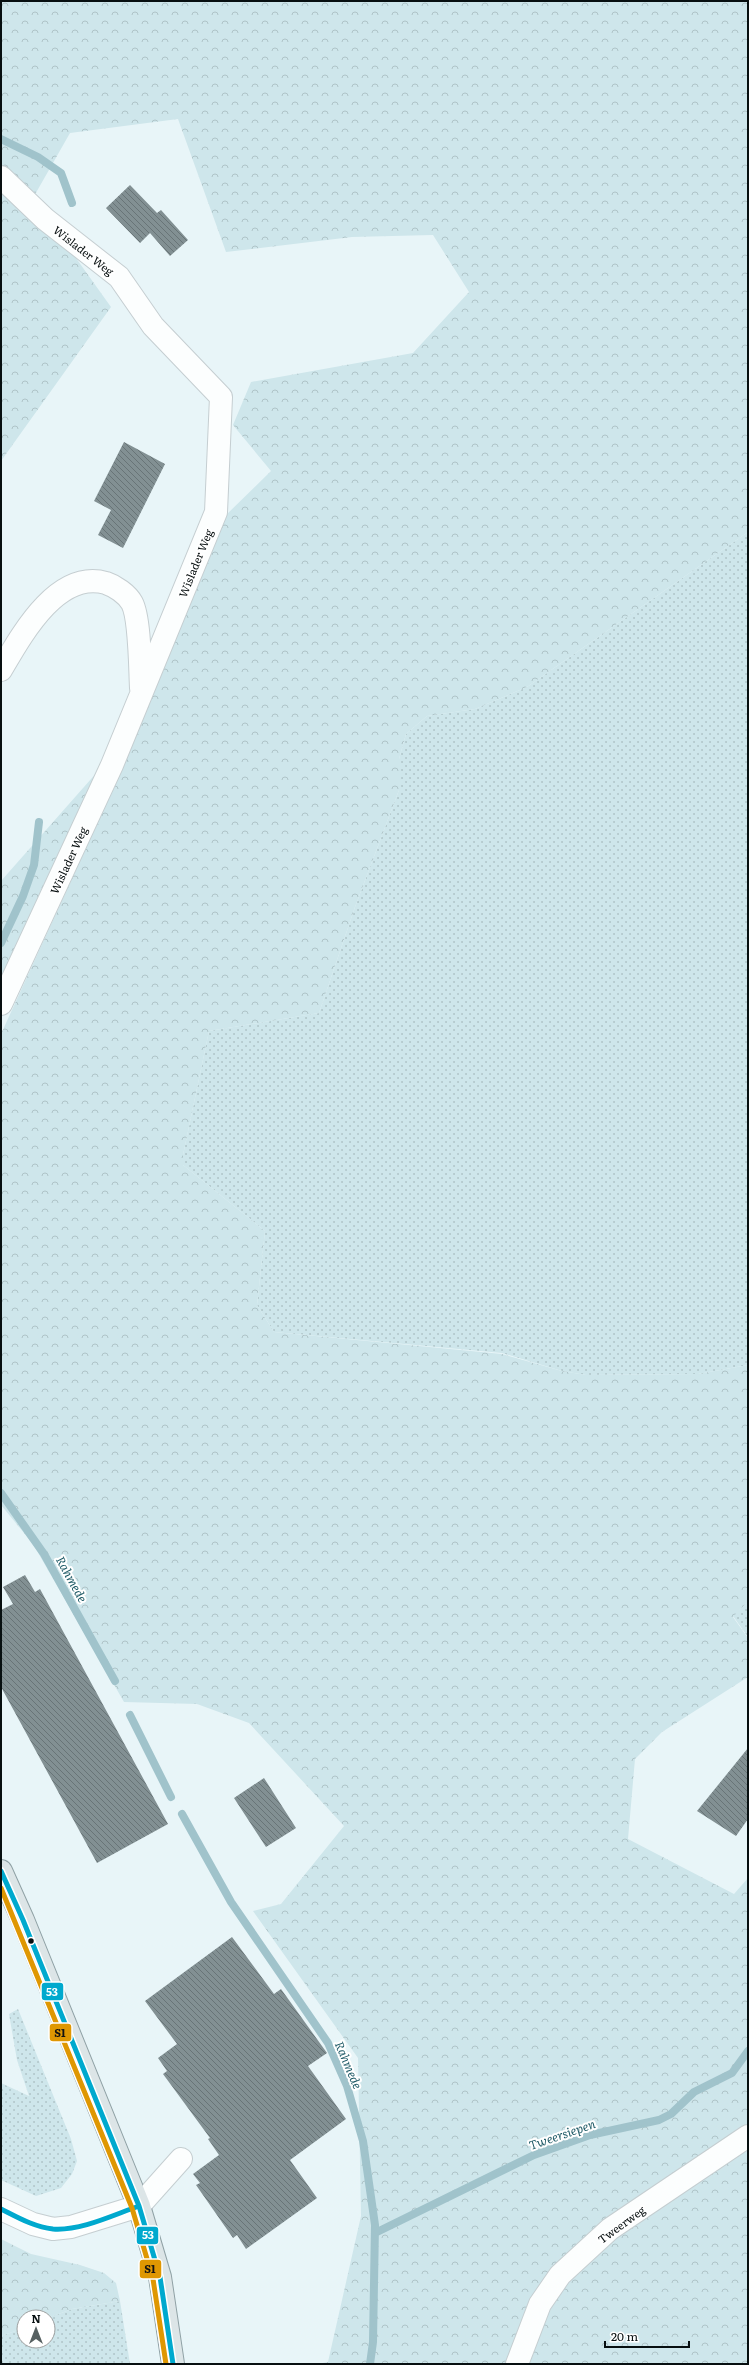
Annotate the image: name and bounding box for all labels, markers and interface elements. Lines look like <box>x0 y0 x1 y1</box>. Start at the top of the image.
street label: Wislader Weg <box>51 221 118 279</box>
street label: Wislader Weg <box>174 526 216 600</box>
street label: Wislader Weg <box>45 823 91 896</box>
water label: Rahmede <box>52 1553 92 1606</box>
unlabelled marker <box>26 1936 36 1946</box>
line badge: 53 <box>41 1982 64 2001</box>
text: 53 <box>46 1983 58 1999</box>
line badge: S1 <box>49 2023 72 2042</box>
text: S1 <box>54 2024 66 2040</box>
water label: Rahmede <box>331 2038 367 2092</box>
water label: Tweersiepen <box>526 2114 598 2154</box>
street label: Tweerweg <box>594 2201 649 2247</box>
line badge: 53 <box>136 2226 159 2245</box>
text: 53 <box>142 2226 154 2242</box>
line badge: S1 <box>139 2259 162 2279</box>
text: S1 <box>144 2260 156 2276</box>
north arrow <box>16 2309 56 2349</box>
text: N <box>31 2310 41 2326</box>
scale bar <box>605 2323 689 2349</box>
text: 20 m <box>611 2327 638 2345</box>

